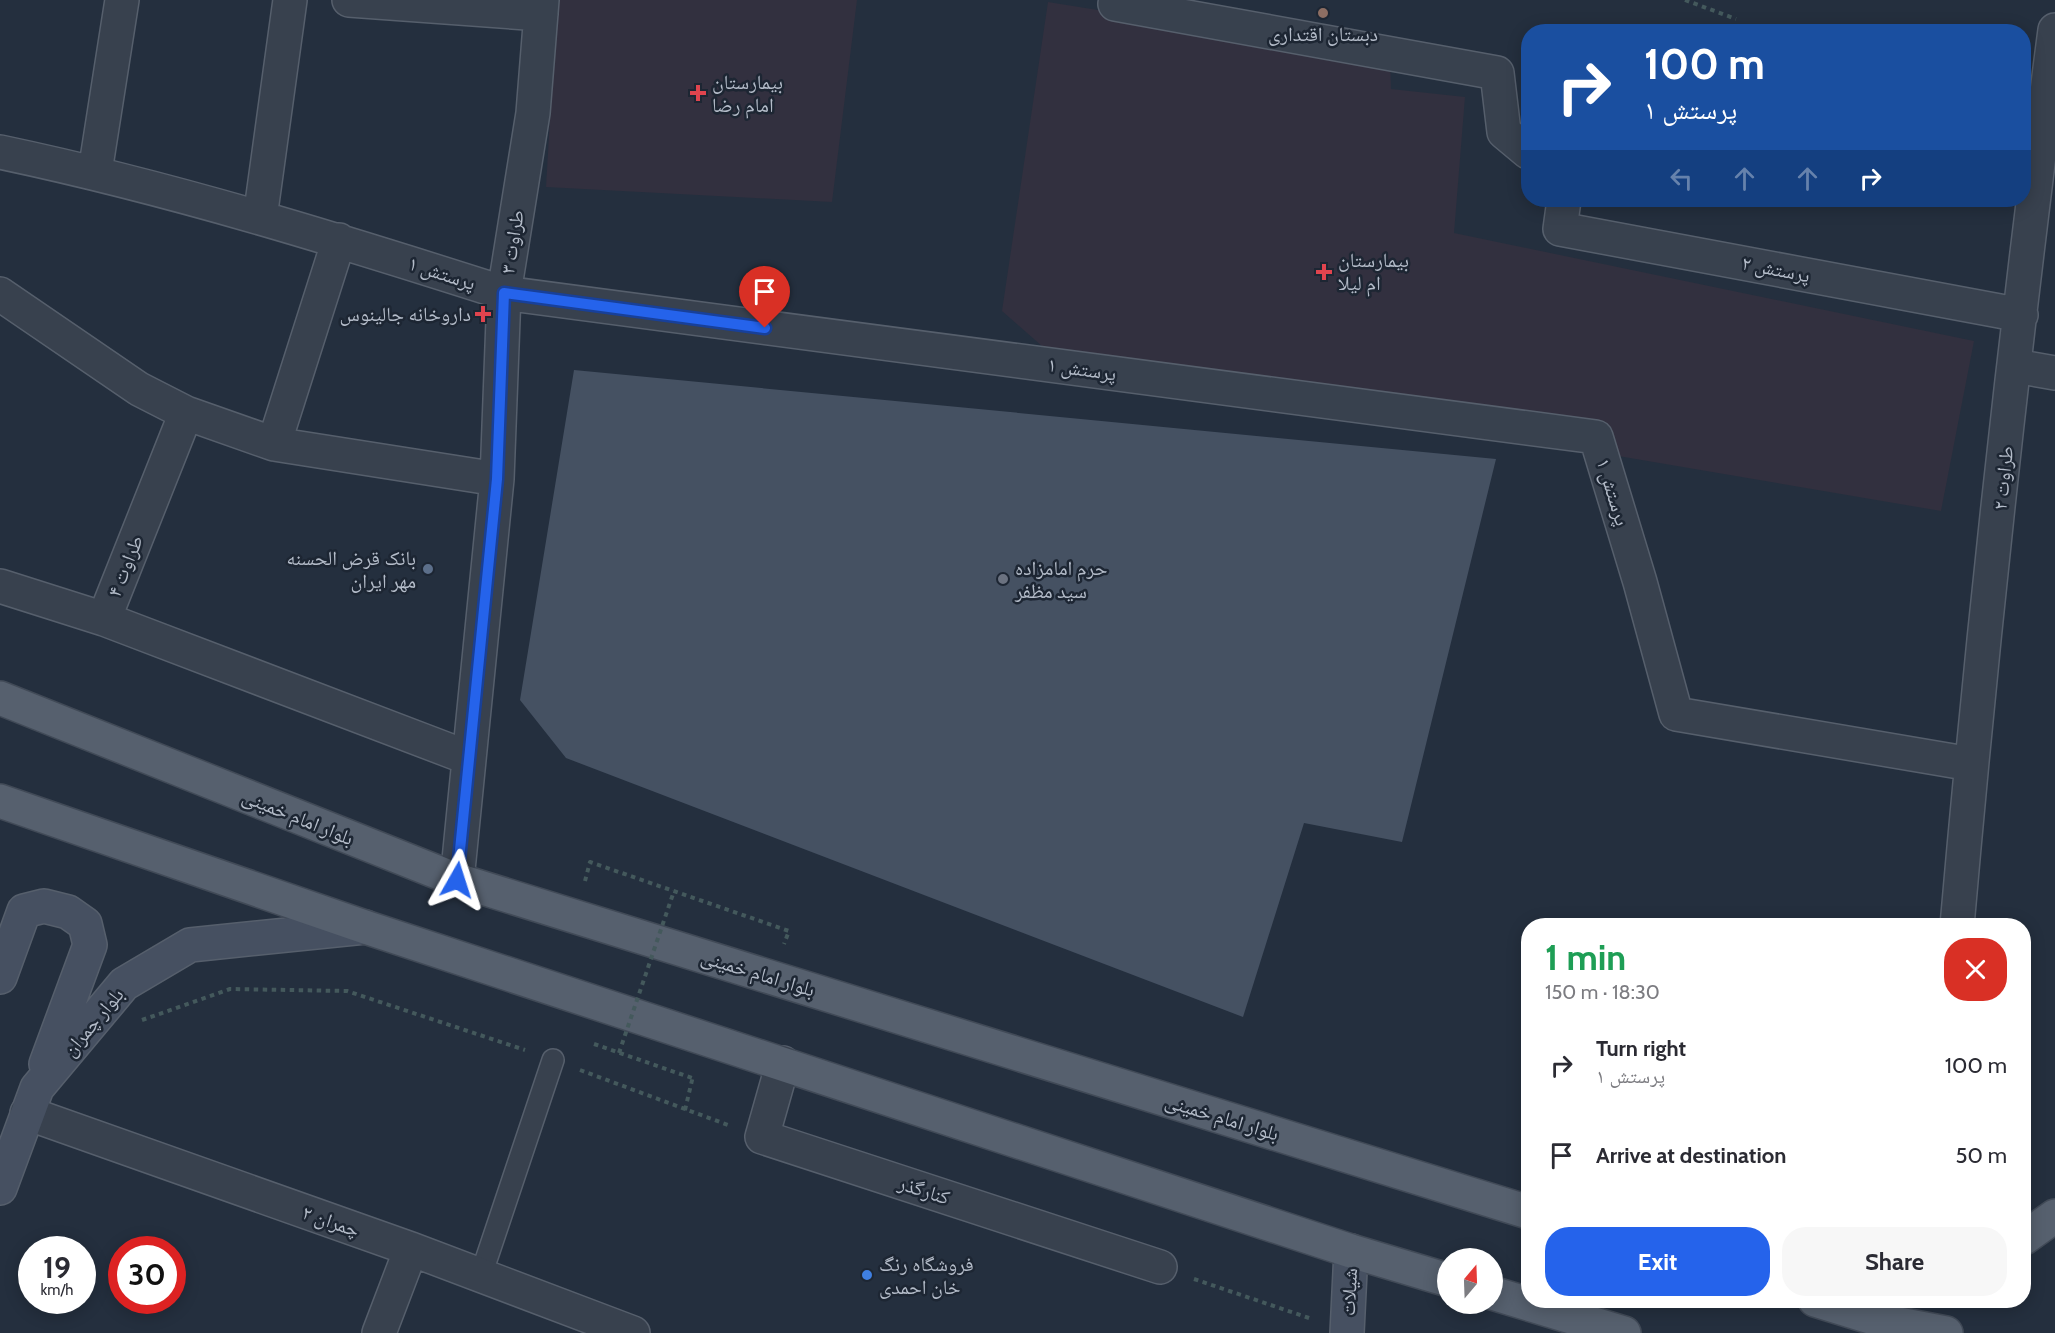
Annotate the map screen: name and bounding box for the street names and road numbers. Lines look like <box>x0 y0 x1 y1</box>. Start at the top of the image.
street label: طراوت ۳ <box>495 208 529 276</box>
street label: پرستش ۱ <box>405 251 479 295</box>
street label: پرستش ۲ <box>1740 251 1812 288</box>
street label: پرستش ۱ <box>1046 352 1118 386</box>
street label: طراوت ۲ <box>1988 445 2018 511</box>
street label: پرستش ۱ <box>1591 455 1635 529</box>
street label: طراوت ۴ <box>102 532 148 600</box>
street label: بلوار امام خمینی <box>238 784 357 852</box>
street label: بلوار امام خمینی <box>698 944 818 1004</box>
street label: بلوار چمران <box>57 983 129 1061</box>
street label: بلوار امام خمینی <box>1162 1088 1282 1148</box>
street label: کنارگذر <box>894 1170 953 1210</box>
street label: چمران ۲ <box>299 1200 363 1242</box>
street label: شیلات <box>1336 1267 1362 1317</box>

